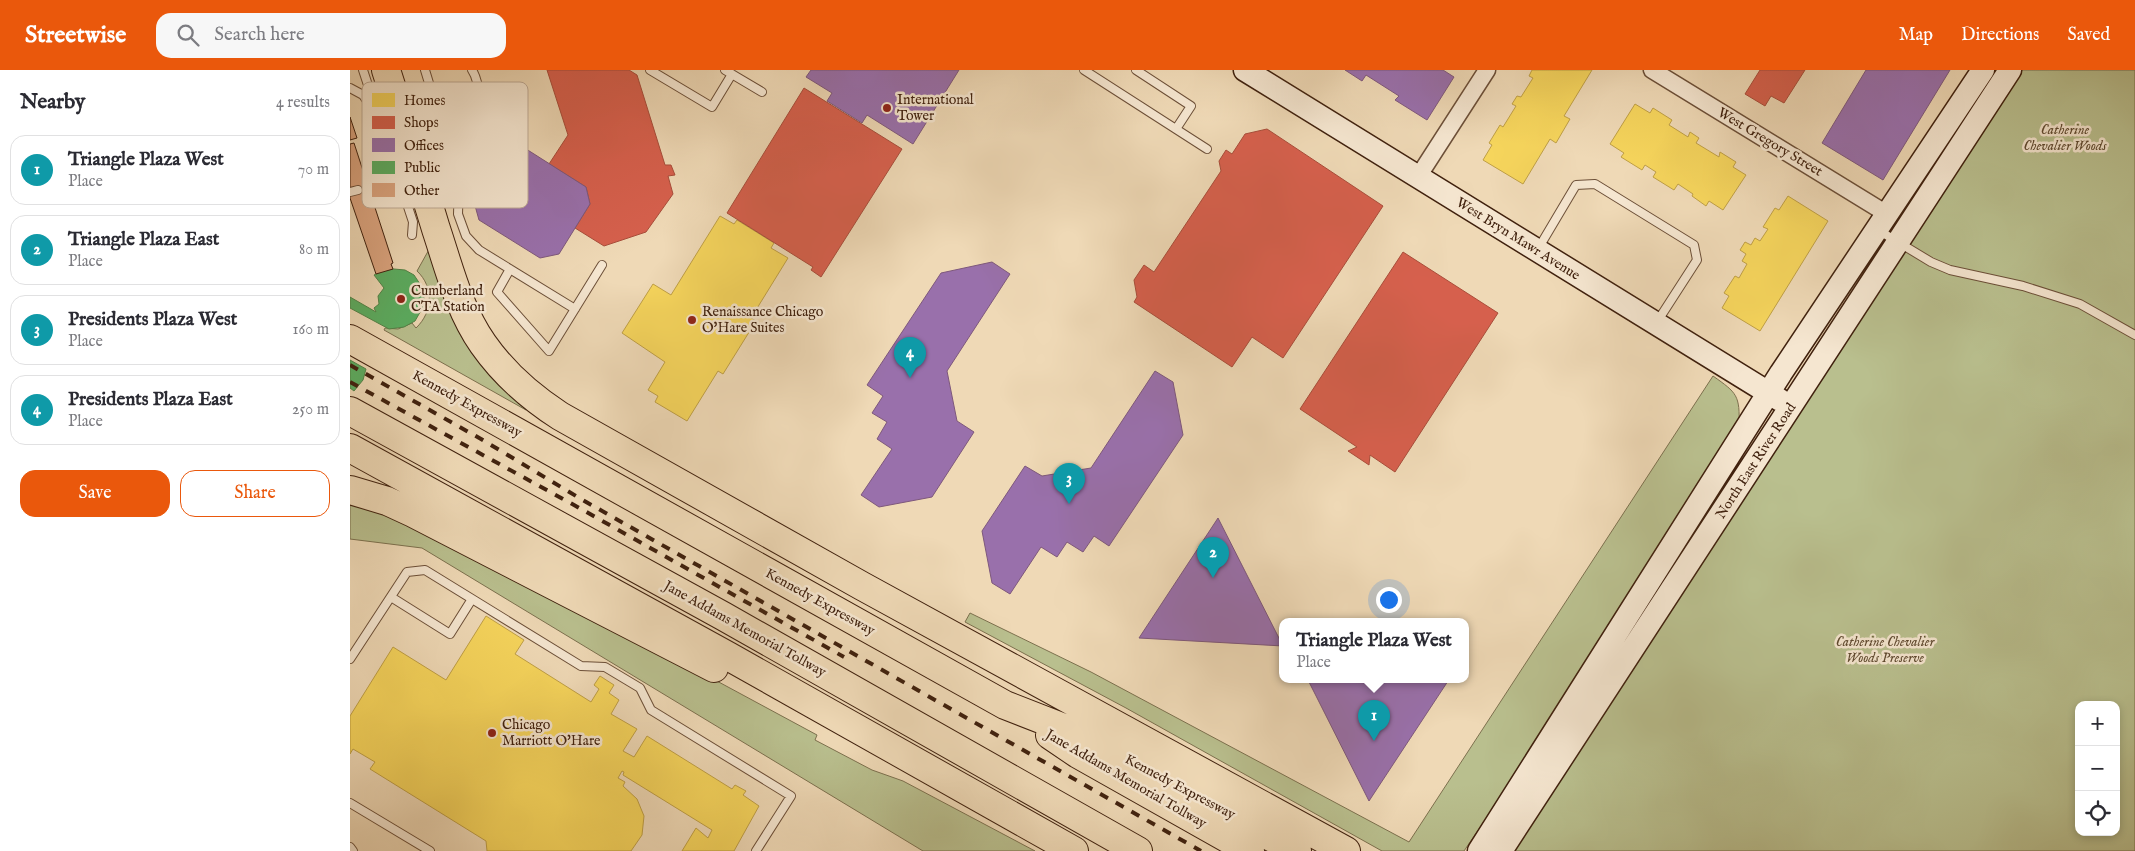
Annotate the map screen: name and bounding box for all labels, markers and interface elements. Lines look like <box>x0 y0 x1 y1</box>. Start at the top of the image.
search box <box>156 13 506 58</box>
text: Streetwise <box>25 20 126 51</box>
icon: search <box>174 21 202 49</box>
text: Search here <box>214 23 305 47</box>
text: Map <box>1899 24 1933 47</box>
text: Directions <box>1961 24 2039 47</box>
text: Saved <box>2067 24 2110 47</box>
legend <box>362 82 528 208</box>
text: Nearby <box>20 89 85 116</box>
place label: International Tower <box>897 91 974 125</box>
text: Homes <box>404 92 446 110</box>
text: 4 results <box>276 93 330 113</box>
marker: International Tower <box>881 102 893 114</box>
street label: West Gregory Street <box>1714 104 1826 181</box>
text: Shops <box>404 114 439 132</box>
park label: Catherine Chevalier Woods <box>2024 121 2107 155</box>
text: Offices <box>404 137 444 155</box>
text: Triangle Plaza West <box>68 148 224 172</box>
text: Public <box>404 159 440 177</box>
text: 1 <box>34 160 40 180</box>
text: 70 m <box>298 160 329 180</box>
text: Place <box>68 172 103 192</box>
text: Other <box>404 182 439 200</box>
street label: West Bryn Mawr Avenue <box>1453 194 1584 285</box>
text: Triangle Plaza East <box>68 228 219 252</box>
text: 2 <box>33 240 41 260</box>
text: 80 m <box>299 240 329 260</box>
text: Place <box>68 252 103 272</box>
place label: Cumberland CTA Station <box>411 282 485 316</box>
marker: Cumberland CTA Station <box>395 293 407 305</box>
place label: Renaissance Chicago O'Hare Suites <box>702 303 824 337</box>
text: Presidents Plaza West <box>68 308 237 332</box>
marker: Renaissance Chicago O'Hare Suites <box>686 314 698 326</box>
text: 3 <box>34 320 40 340</box>
text: 160 m <box>293 320 329 340</box>
text: Place <box>68 332 103 352</box>
pin: 4 <box>894 337 926 378</box>
street label: Kennedy Expressway <box>409 366 525 442</box>
text: Presidents Plaza East <box>68 388 233 412</box>
street label: North East River Road <box>1712 399 1801 522</box>
text: 4 <box>33 400 41 420</box>
text: 250 m <box>292 400 329 420</box>
text: Place <box>68 412 103 432</box>
pin: 3 <box>1053 463 1085 504</box>
button: Save <box>20 470 170 517</box>
button: Share <box>180 470 330 517</box>
pin: 2 <box>1197 537 1229 578</box>
street label: Kennedy Expressway <box>762 564 878 640</box>
street label: Jane Addams Memorial Tollway <box>659 576 829 681</box>
your location <box>1376 587 1402 613</box>
popup <box>1279 618 1469 683</box>
text: Triangle Plaza West <box>1296 629 1452 653</box>
park label: Catherine Chevalier Woods Preserve <box>1836 633 1935 667</box>
text: Place <box>1296 653 1331 673</box>
pin: 1 <box>1358 700 1390 741</box>
map controls <box>2075 701 2120 836</box>
button: + <box>2075 701 2120 746</box>
place label: Chicago Marriott O'Hare <box>502 716 601 750</box>
street label: Jane Addams Memorial Tollway <box>1041 724 1210 833</box>
marker: Chicago Marriott O'Hare <box>486 727 498 739</box>
button: − <box>2075 746 2120 791</box>
street label: Kennedy Expressway <box>1122 750 1238 824</box>
button: locate <box>2075 791 2120 836</box>

